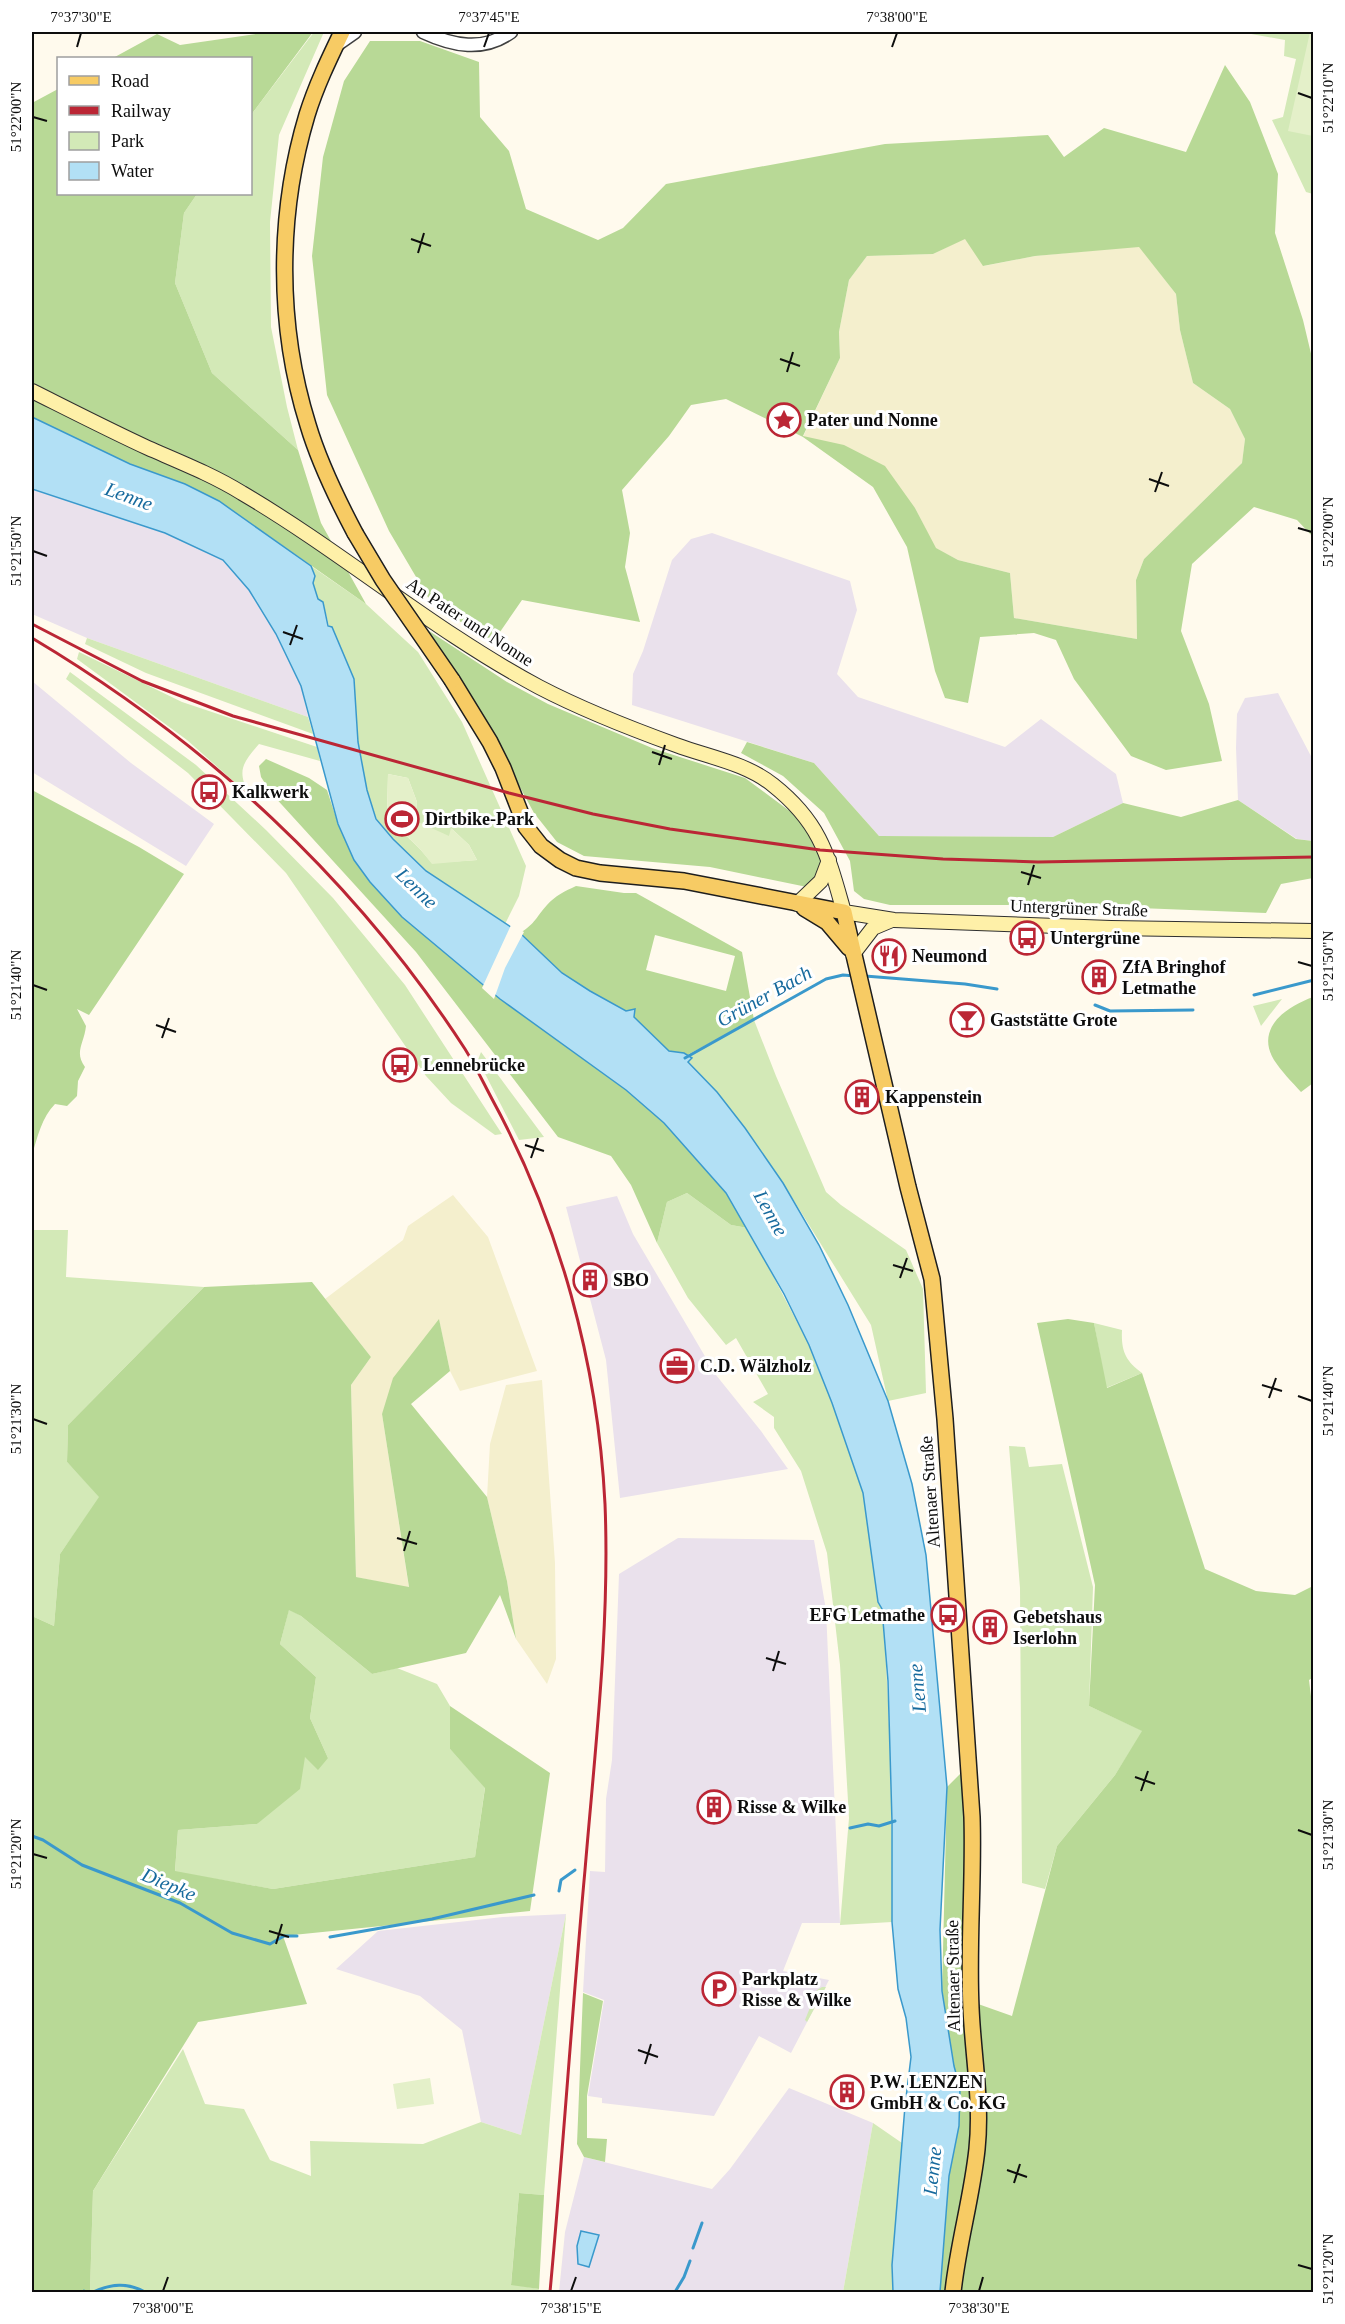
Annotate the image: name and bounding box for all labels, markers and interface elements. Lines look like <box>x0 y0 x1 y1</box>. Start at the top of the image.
text: 7°37'30"E <box>50 9 112 25</box>
text: 7°37'45"E <box>458 9 520 25</box>
text: 7°38'00"E <box>866 9 928 25</box>
legend <box>57 57 252 195</box>
text: 51°22'10"N <box>1320 63 1336 133</box>
text: Road <box>111 71 149 91</box>
text: 51°22'00"N <box>8 82 24 152</box>
text: Railway <box>111 101 171 121</box>
text: Park <box>111 131 144 151</box>
text: Water <box>111 161 154 181</box>
place icon: Pater und Nonne <box>766 402 802 438</box>
place label: Pater und Nonne <box>807 410 938 430</box>
water label: Lenne <box>101 477 156 515</box>
text: 51°22'00"N <box>1320 497 1336 567</box>
text: 51°21'50"N <box>8 516 24 586</box>
street label: An Pater und Nonne <box>403 573 537 671</box>
bus stop icon: Kalkwerk <box>191 774 227 810</box>
place label: Kalkwerk <box>232 782 309 802</box>
sports icon: Dirtbike-Park <box>384 801 420 837</box>
place label: Dirtbike-Park <box>425 809 534 829</box>
water label: Lenne <box>391 862 442 913</box>
street label: Untergrüner Straße <box>1010 896 1148 920</box>
bus stop icon: Untergrüne <box>1009 920 1045 956</box>
place label: Untergrüne <box>1050 928 1140 948</box>
text: 51°21'50"N <box>1320 931 1336 1001</box>
restaurant icon: Neumond <box>871 938 907 974</box>
place label: Neumond <box>912 946 987 966</box>
text: 51°21'40"N <box>8 950 24 1020</box>
place label: ZfA Bringhof Letmathe <box>1122 957 1227 998</box>
building icon: ZfA Bringhof Letmathe <box>1081 959 1117 995</box>
water label: Grüner Bach <box>713 961 815 1031</box>
bar icon: Gaststätte Grote <box>949 1002 985 1038</box>
place label: Gaststätte Grote <box>990 1010 1117 1030</box>
bus stop icon: Lennebrücke <box>382 1047 418 1083</box>
place label: Lennebrücke <box>423 1055 525 1075</box>
building icon: Kappenstein <box>844 1079 880 1115</box>
place label: Kappenstein <box>885 1087 982 1107</box>
water label: Lenne <box>749 1185 793 1240</box>
building icon: SBO <box>572 1262 608 1298</box>
place label: SBO <box>613 1270 649 1290</box>
office icon: C.D. Wälzholz <box>659 1348 695 1384</box>
place label: C.D. Wälzholz <box>700 1356 811 1376</box>
text: 51°21'40"N <box>1320 1366 1336 1436</box>
text: 51°21'30"N <box>8 1384 24 1454</box>
street label: Altenaer Straße <box>916 1435 944 1549</box>
bus stop icon: EFG Letmathe <box>930 1597 966 1633</box>
place label: EFG Letmathe <box>810 1605 925 1625</box>
place label: Gebetshaus Iserlohn <box>1013 1607 1102 1648</box>
building icon: Gebetshaus Iserlohn <box>972 1609 1008 1645</box>
water label: Lenne <box>904 1663 930 1714</box>
building icon: Risse & Wilke <box>696 1789 732 1825</box>
place label: Risse & Wilke <box>737 1797 846 1817</box>
text: 51°21'30"N <box>1320 1800 1336 1870</box>
text: 51°21'20"N <box>8 1819 24 1889</box>
water label: Diepke <box>137 1862 199 1906</box>
street label: Altenaer Straße <box>942 1920 964 2032</box>
place label: Parkplatz Risse & Wilke <box>742 1969 851 2010</box>
parking icon: Parkplatz Risse & Wilke <box>701 1971 737 2007</box>
place label: P.W. LENZEN GmbH & Co. KG <box>870 2072 1006 2113</box>
building icon: P.W. LENZEN GmbH & Co. KG <box>829 2074 865 2110</box>
water label: Lenne <box>918 2145 946 2197</box>
text: 51°21'20"N <box>1320 2234 1336 2304</box>
text: 7°38'00"E <box>132 2300 194 2316</box>
text: 7°38'15"E <box>540 2300 602 2316</box>
text: 7°38'30"E <box>948 2300 1010 2316</box>

